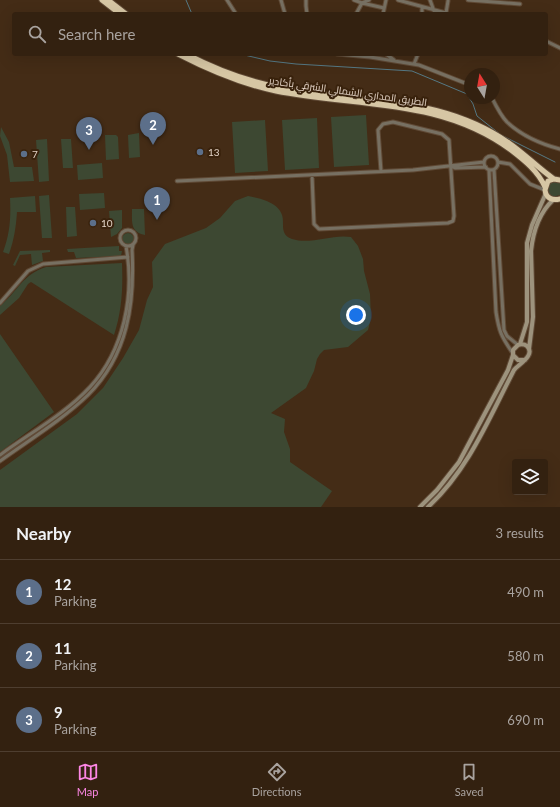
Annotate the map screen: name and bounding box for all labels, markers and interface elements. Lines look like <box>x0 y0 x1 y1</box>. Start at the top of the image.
search box <box>12 12 548 56</box>
icon: search <box>26 23 48 45</box>
text: Search here <box>58 25 135 43</box>
north arrow <box>464 68 500 104</box>
street label: الطريق المداري الشمالي الشرقي بأكادير <box>267 74 428 110</box>
pin: 2 <box>140 112 166 145</box>
pin: 3 <box>76 117 102 150</box>
place label: 13 <box>208 146 220 158</box>
marker: 13 <box>195 147 205 157</box>
place label: 7 <box>32 148 38 160</box>
marker: 7 <box>19 149 29 159</box>
pin: 1 <box>144 187 170 220</box>
place label: 10 <box>101 217 113 229</box>
marker: 10 <box>88 218 98 228</box>
your location <box>346 305 366 325</box>
map controls <box>512 459 548 495</box>
button: layers <box>512 459 548 495</box>
text: Nearby <box>16 523 71 544</box>
text: 3 results <box>496 525 544 541</box>
text: 12 <box>54 575 71 593</box>
text: 1 <box>25 584 33 600</box>
text: 490 m <box>507 584 544 600</box>
text: Parking <box>54 593 97 609</box>
text: 11 <box>54 639 71 657</box>
text: 2 <box>25 648 33 664</box>
text: 580 m <box>507 648 544 664</box>
text: Parking <box>54 657 97 673</box>
text: 9 <box>54 703 63 721</box>
text: 3 <box>25 712 33 728</box>
text: 690 m <box>507 712 544 728</box>
text: Parking <box>54 721 97 737</box>
tab: Map <box>77 761 99 798</box>
tab: Directions <box>252 761 301 798</box>
tab: Saved <box>455 761 483 798</box>

